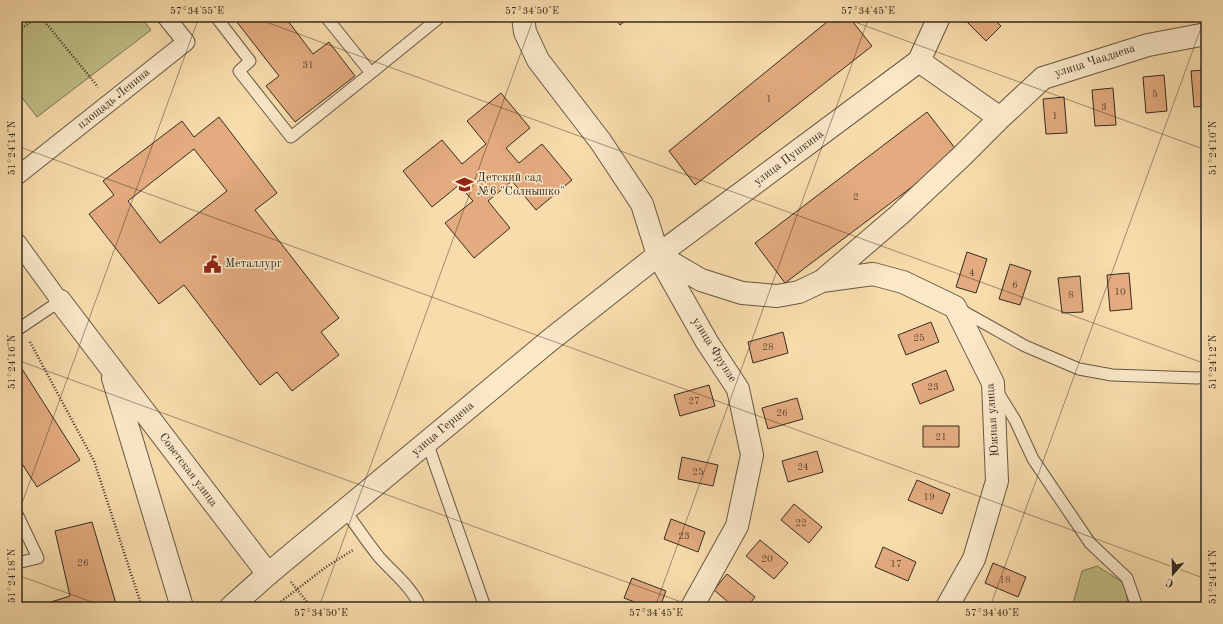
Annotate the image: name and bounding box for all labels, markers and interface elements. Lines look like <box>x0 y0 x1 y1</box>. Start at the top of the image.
text: 57°34'55"E <box>170 6 224 16</box>
text: 57°34'50"E <box>505 6 559 16</box>
text: 57°34'45"E <box>841 6 895 16</box>
street label: улица Чаадаева <box>1053 42 1137 80</box>
house number: 31 <box>302 60 314 70</box>
street label: площадь Ленина <box>76 66 152 132</box>
house number: 5 <box>1152 89 1158 99</box>
house number: 1 <box>766 94 772 104</box>
house number: 3 <box>1101 102 1107 112</box>
house number: 1 <box>1052 111 1058 121</box>
text: 51°24'14"N <box>7 120 17 175</box>
text: 51°24'10"N <box>1208 120 1218 175</box>
street label: улица Пушкина <box>752 128 826 188</box>
place label: Детский сад №6 "Солнышко" <box>477 172 565 198</box>
school or university icon: Детский сад №6 "Солнышко" <box>454 175 474 195</box>
house number: 2 <box>853 192 859 202</box>
public building icon: Металлург <box>202 254 222 274</box>
place label: Металлург <box>225 258 282 270</box>
house number: 4 <box>969 268 975 278</box>
house number: 6 <box>1012 280 1018 290</box>
house number: 10 <box>1114 287 1126 297</box>
house number: 8 <box>1068 290 1074 300</box>
street label: улица Фрунзе <box>689 316 739 385</box>
house number: 25 <box>913 333 925 343</box>
text: 51°24'16"N <box>7 334 17 389</box>
text: 51°24'12"N <box>1208 334 1218 389</box>
house number: 28 <box>762 342 774 352</box>
house number: 23 <box>927 382 939 392</box>
street label: Южная улица <box>984 383 1002 457</box>
house number: 27 <box>688 396 700 406</box>
street label: улица Герцена <box>410 400 477 458</box>
house number: 26 <box>776 408 788 418</box>
street label: Советская улица <box>157 431 219 509</box>
house number: 21 <box>935 432 947 442</box>
house number: 24 <box>797 462 809 472</box>
house number: 25 <box>692 467 704 477</box>
house number: 19 <box>923 492 935 502</box>
house number: 22 <box>795 518 807 528</box>
house number: 23 <box>678 531 690 541</box>
text: 51°24'18"N <box>7 548 17 603</box>
text: 51°24'14"N <box>1208 549 1218 604</box>
house number: 20 <box>761 554 773 564</box>
north arrow <box>1153 554 1193 594</box>
house number: 26 <box>77 558 89 568</box>
house number: 17 <box>890 559 902 569</box>
house number: 18 <box>999 575 1011 585</box>
text: С <box>1165 576 1175 588</box>
text: 57°34'50"E <box>294 608 348 618</box>
text: 57°34'45"E <box>629 608 683 618</box>
text: 57°34'40"E <box>965 608 1019 618</box>

